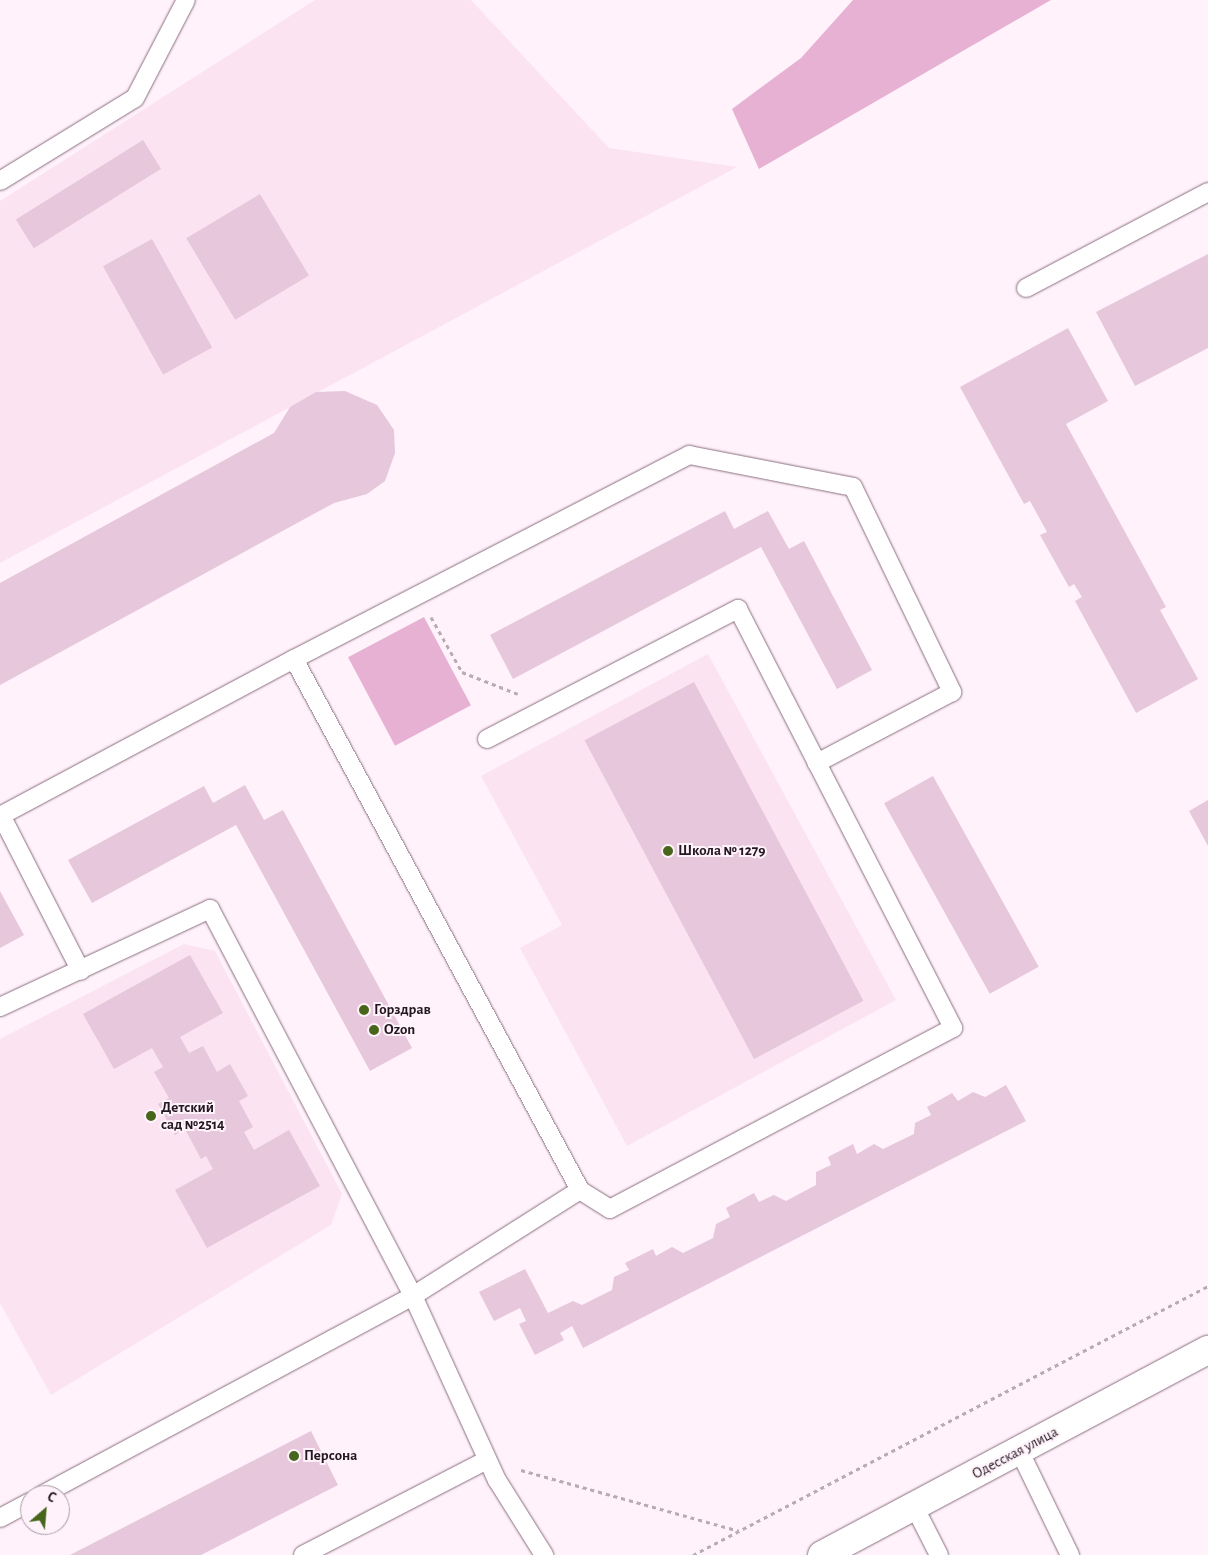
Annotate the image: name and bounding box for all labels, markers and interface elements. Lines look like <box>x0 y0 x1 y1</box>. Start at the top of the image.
place label: Школа № 1279 <box>678 842 765 860</box>
marker: Школа № 1279 <box>662 845 674 857</box>
place label: Горздрав <box>374 1001 431 1019</box>
marker: Горздрав <box>358 1004 370 1016</box>
place label: Ozon <box>384 1021 415 1039</box>
marker: Ozon <box>368 1024 380 1036</box>
place label: Детский сад №2514 <box>161 1098 225 1133</box>
marker: Детский сад №2514 <box>145 1110 157 1122</box>
street label: Одесская улица <box>969 1423 1061 1483</box>
place label: Персона <box>304 1447 357 1465</box>
marker: Персона <box>288 1450 300 1462</box>
north arrow <box>20 1485 70 1535</box>
text: С <box>45 1490 58 1506</box>

